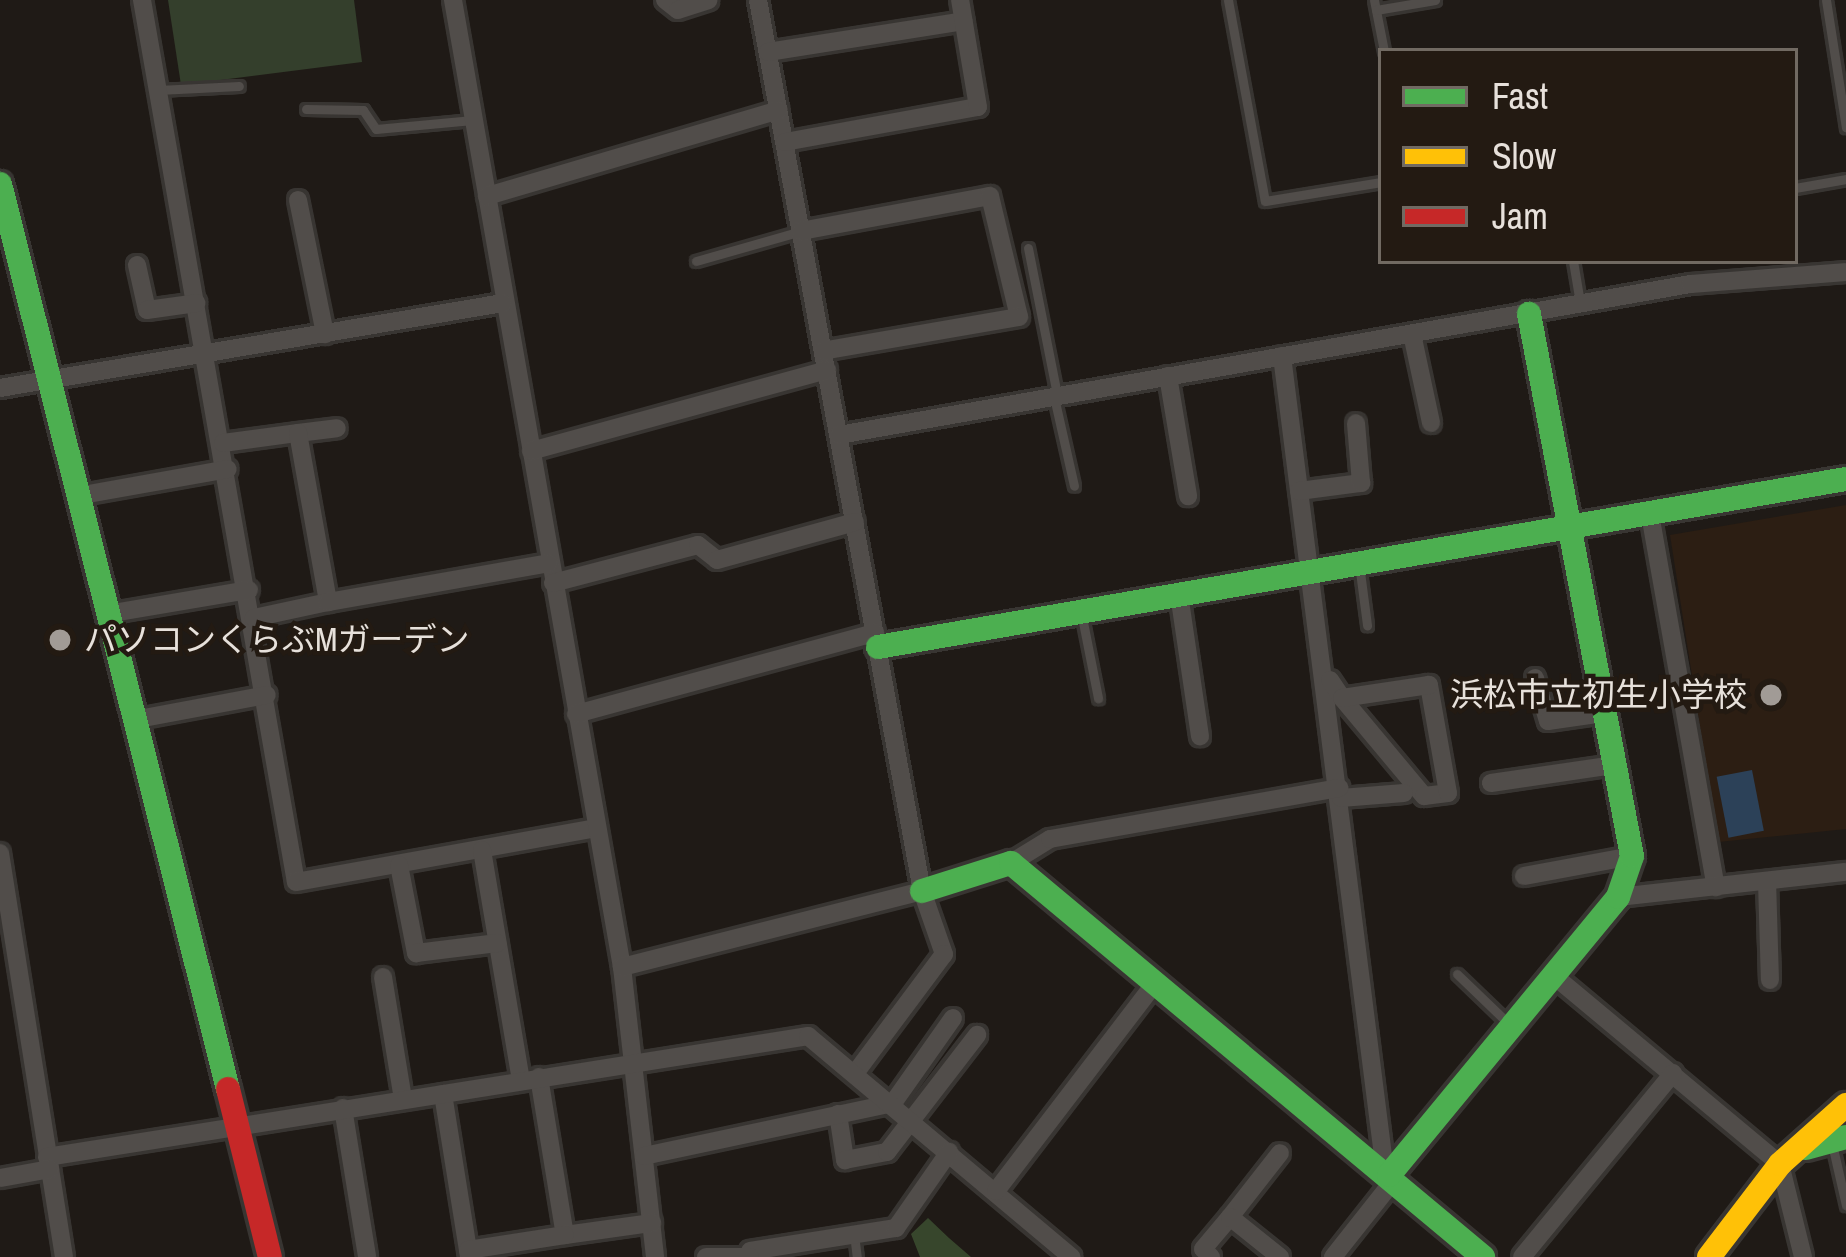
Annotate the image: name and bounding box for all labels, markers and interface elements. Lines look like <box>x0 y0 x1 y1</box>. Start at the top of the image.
legend <box>1378 48 1798 264</box>
text: Fast <box>1492 72 1548 120</box>
text: Slow <box>1492 132 1556 180</box>
text: Jam <box>1492 192 1548 240</box>
place label: パソコンくらぶMガーデン <box>84 620 470 660</box>
marker: パソコンくらぶMガーデン <box>47 627 73 653</box>
place label: 浜松市立初生小学校 <box>1450 675 1747 715</box>
marker: 浜松市立初生小学校 <box>1758 682 1784 708</box>

